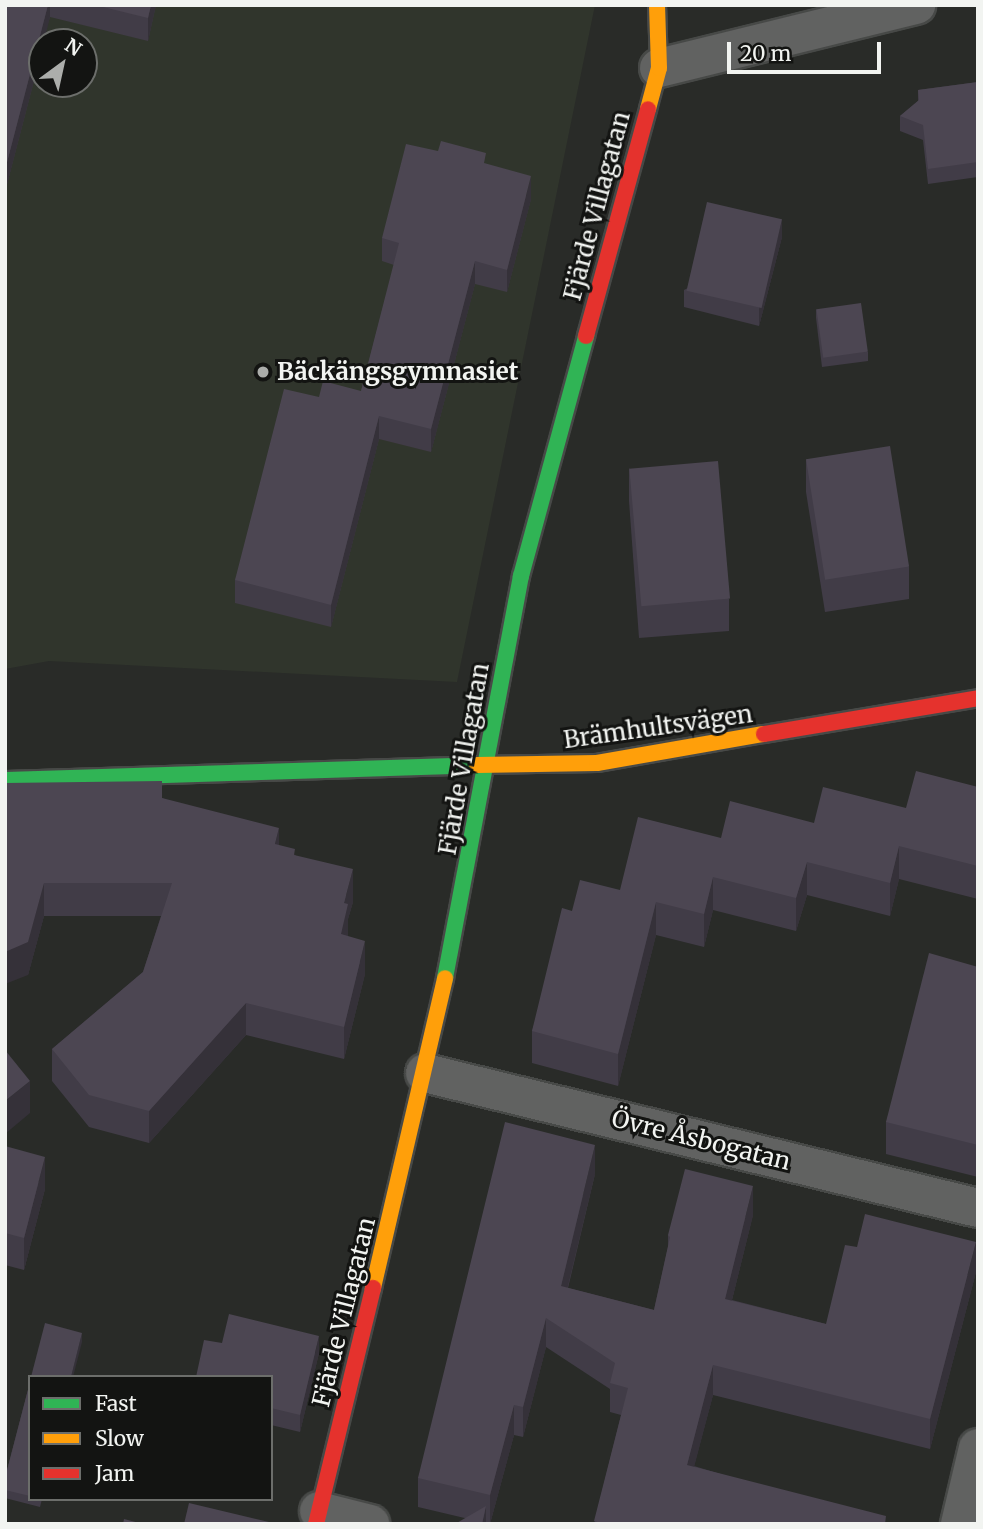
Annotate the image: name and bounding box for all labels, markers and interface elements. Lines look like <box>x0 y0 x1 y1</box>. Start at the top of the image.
north arrow <box>28 28 98 98</box>
scale bar <box>731 28 885 72</box>
text: N <box>61 33 86 61</box>
text: 20 m <box>740 40 791 67</box>
street label: Fjärde Villagatan <box>558 108 636 304</box>
place label: Bäckängsgymnasiet <box>277 358 518 386</box>
marker: Bäckängsgymnasiet <box>255 364 271 380</box>
street label: Fjärde Villagatan <box>433 661 495 857</box>
street label: Brämhultsvägen <box>562 699 754 755</box>
street label: Övre Åsbogatan <box>609 1104 793 1176</box>
street label: Fjärde Villagatan <box>307 1214 381 1410</box>
legend <box>28 1375 273 1501</box>
text: Fast <box>95 1390 137 1417</box>
text: Slow <box>95 1425 144 1452</box>
text: Jam <box>95 1460 134 1487</box>

